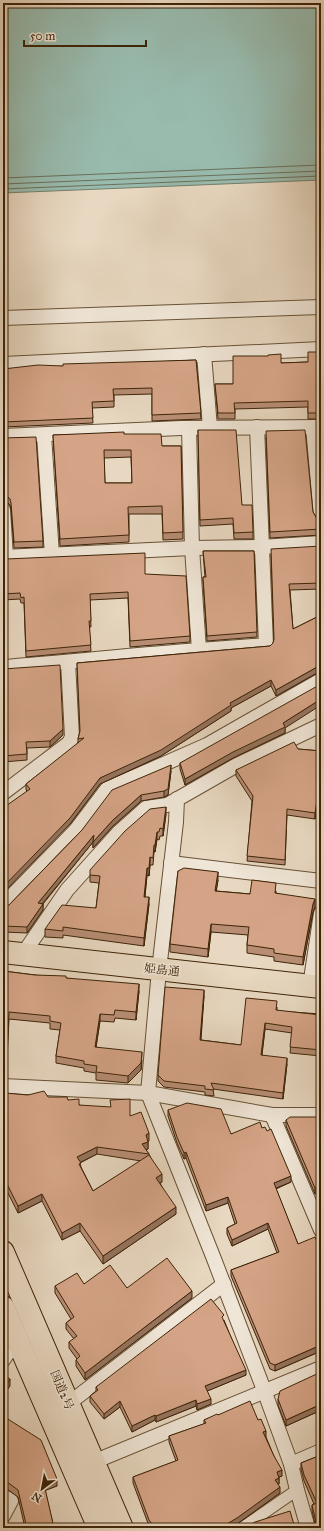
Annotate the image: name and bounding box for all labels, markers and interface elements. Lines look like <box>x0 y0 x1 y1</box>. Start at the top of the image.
scale bar <box>24 22 146 48</box>
text: 50 m <box>30 29 55 43</box>
street label: 姫島通 <box>143 961 181 979</box>
street label: 国道2号 <box>47 1368 77 1412</box>
north arrow <box>22 1469 62 1509</box>
text: N <box>29 1489 44 1505</box>

